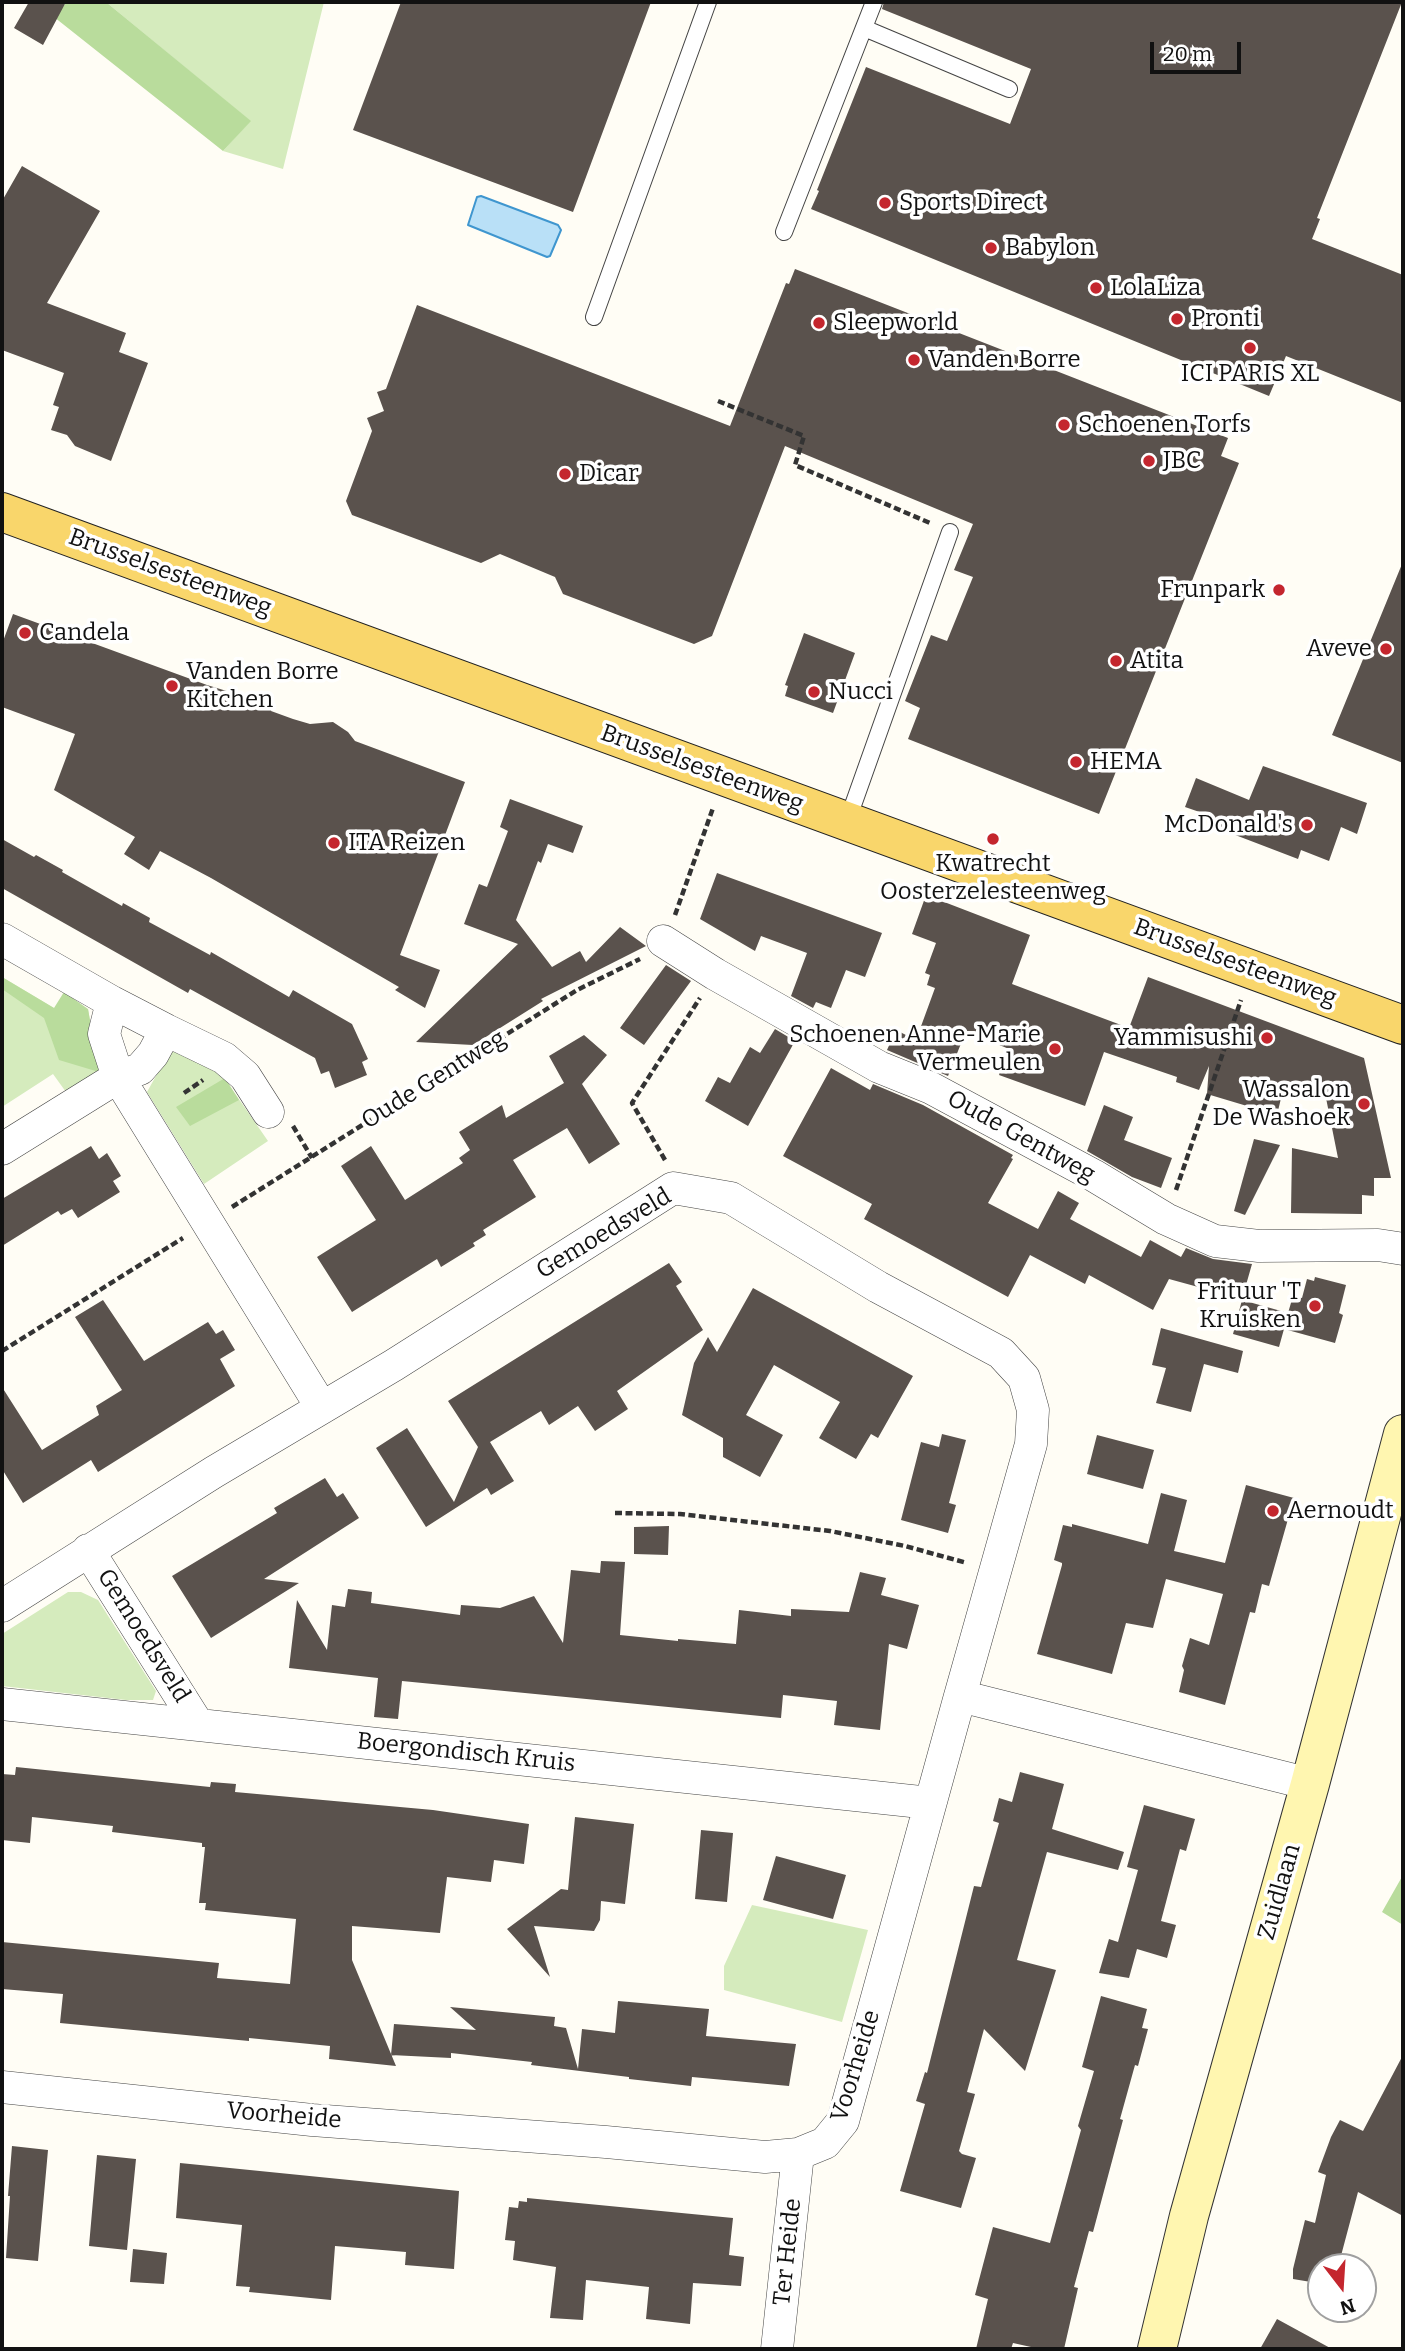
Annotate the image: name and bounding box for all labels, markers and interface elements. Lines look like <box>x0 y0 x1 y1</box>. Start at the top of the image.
scale bar <box>1153 28 1244 72</box>
text: 20 m <box>1163 41 1212 67</box>
place label: Sports Direct <box>899 189 1044 217</box>
marker: Sports Direct <box>877 195 893 211</box>
place label: Babylon <box>1005 234 1095 262</box>
marker: Babylon <box>983 240 999 256</box>
place label: LolaLiza <box>1110 274 1201 302</box>
marker: LolaLiza <box>1088 280 1104 296</box>
place label: Pronti <box>1191 305 1260 333</box>
place label: Sleepworld <box>833 309 958 337</box>
marker: Pronti <box>1169 311 1185 327</box>
marker: Sleepworld <box>811 315 827 331</box>
marker: ICI PARIS XL <box>1242 340 1258 356</box>
place label: Vanden Borre <box>928 346 1081 374</box>
marker: Vanden Borre <box>906 352 922 368</box>
place label: ICI PARIS XL <box>1181 360 1319 388</box>
place label: Schoenen Torfs <box>1078 411 1251 439</box>
marker: Schoenen Torfs <box>1056 417 1072 433</box>
place label: JBC <box>1163 447 1201 475</box>
marker: JBC <box>1141 453 1157 469</box>
place label: Dicar <box>579 460 639 488</box>
marker: Dicar <box>557 466 573 482</box>
street label: Brusselsesteenweg <box>65 523 275 623</box>
place label: Frunpark <box>1160 576 1265 604</box>
marker: Frunpark <box>1271 582 1287 598</box>
place label: Candela <box>39 619 129 647</box>
marker: Candela <box>17 625 33 641</box>
place label: Aveve <box>1306 635 1372 663</box>
marker: Aveve <box>1378 641 1394 657</box>
place label: Atita <box>1130 647 1184 675</box>
marker: Atita <box>1108 653 1124 669</box>
place label: Vanden Borre Kitchen <box>186 658 339 714</box>
marker: Vanden Borre Kitchen <box>164 678 180 694</box>
place label: Nucci <box>828 678 893 706</box>
marker: Nucci <box>806 684 822 700</box>
street label: Brusselsesteenweg <box>597 719 807 819</box>
place label: HEMA <box>1090 748 1162 776</box>
marker: HEMA <box>1068 754 1084 770</box>
place label: McDonald's <box>1164 811 1293 839</box>
marker: McDonald's <box>1299 817 1315 833</box>
place label: ITA Reizen <box>348 829 465 857</box>
marker: Kwatrecht Oosterzelesteenweg <box>985 831 1001 847</box>
marker: ITA Reizen <box>326 835 342 851</box>
place label: Kwatrecht Oosterzelesteenweg <box>880 850 1106 906</box>
street label: Brusselsesteenweg <box>1130 913 1340 1013</box>
place label: Schoenen Anne-Marie Vermeulen <box>789 1021 1041 1077</box>
street label: Oude Gentweg <box>357 1024 511 1136</box>
place label: Yammisushi <box>1114 1024 1253 1052</box>
marker: Yammisushi <box>1259 1030 1275 1046</box>
marker: Schoenen Anne-Marie Vermeulen <box>1047 1041 1063 1057</box>
place label: Wassalon De Washoek <box>1212 1076 1350 1132</box>
street label: Oude Gentweg <box>942 1085 1100 1189</box>
marker: Wassalon De Washoek <box>1356 1096 1372 1112</box>
street label: Gemoedsveld <box>531 1182 677 1286</box>
place label: Frituur 'T Kruisken <box>1197 1278 1301 1334</box>
marker: Frituur 'T Kruisken <box>1307 1298 1323 1314</box>
place label: Aernoudt <box>1287 1497 1394 1525</box>
marker: Aernoudt <box>1265 1503 1281 1519</box>
street label: Gemoedsveld <box>90 1564 196 1708</box>
street label: Boergondisch Kruis <box>355 1727 577 1779</box>
street label: Zuidlaan <box>1253 1841 1307 1943</box>
street label: Voorheide <box>825 2007 887 2125</box>
street label: Voorheide <box>225 2097 343 2135</box>
street label: Ter Heide <box>768 2197 808 2307</box>
north arrow <box>1307 2253 1377 2323</box>
text: N <box>1337 2294 1358 2320</box>

